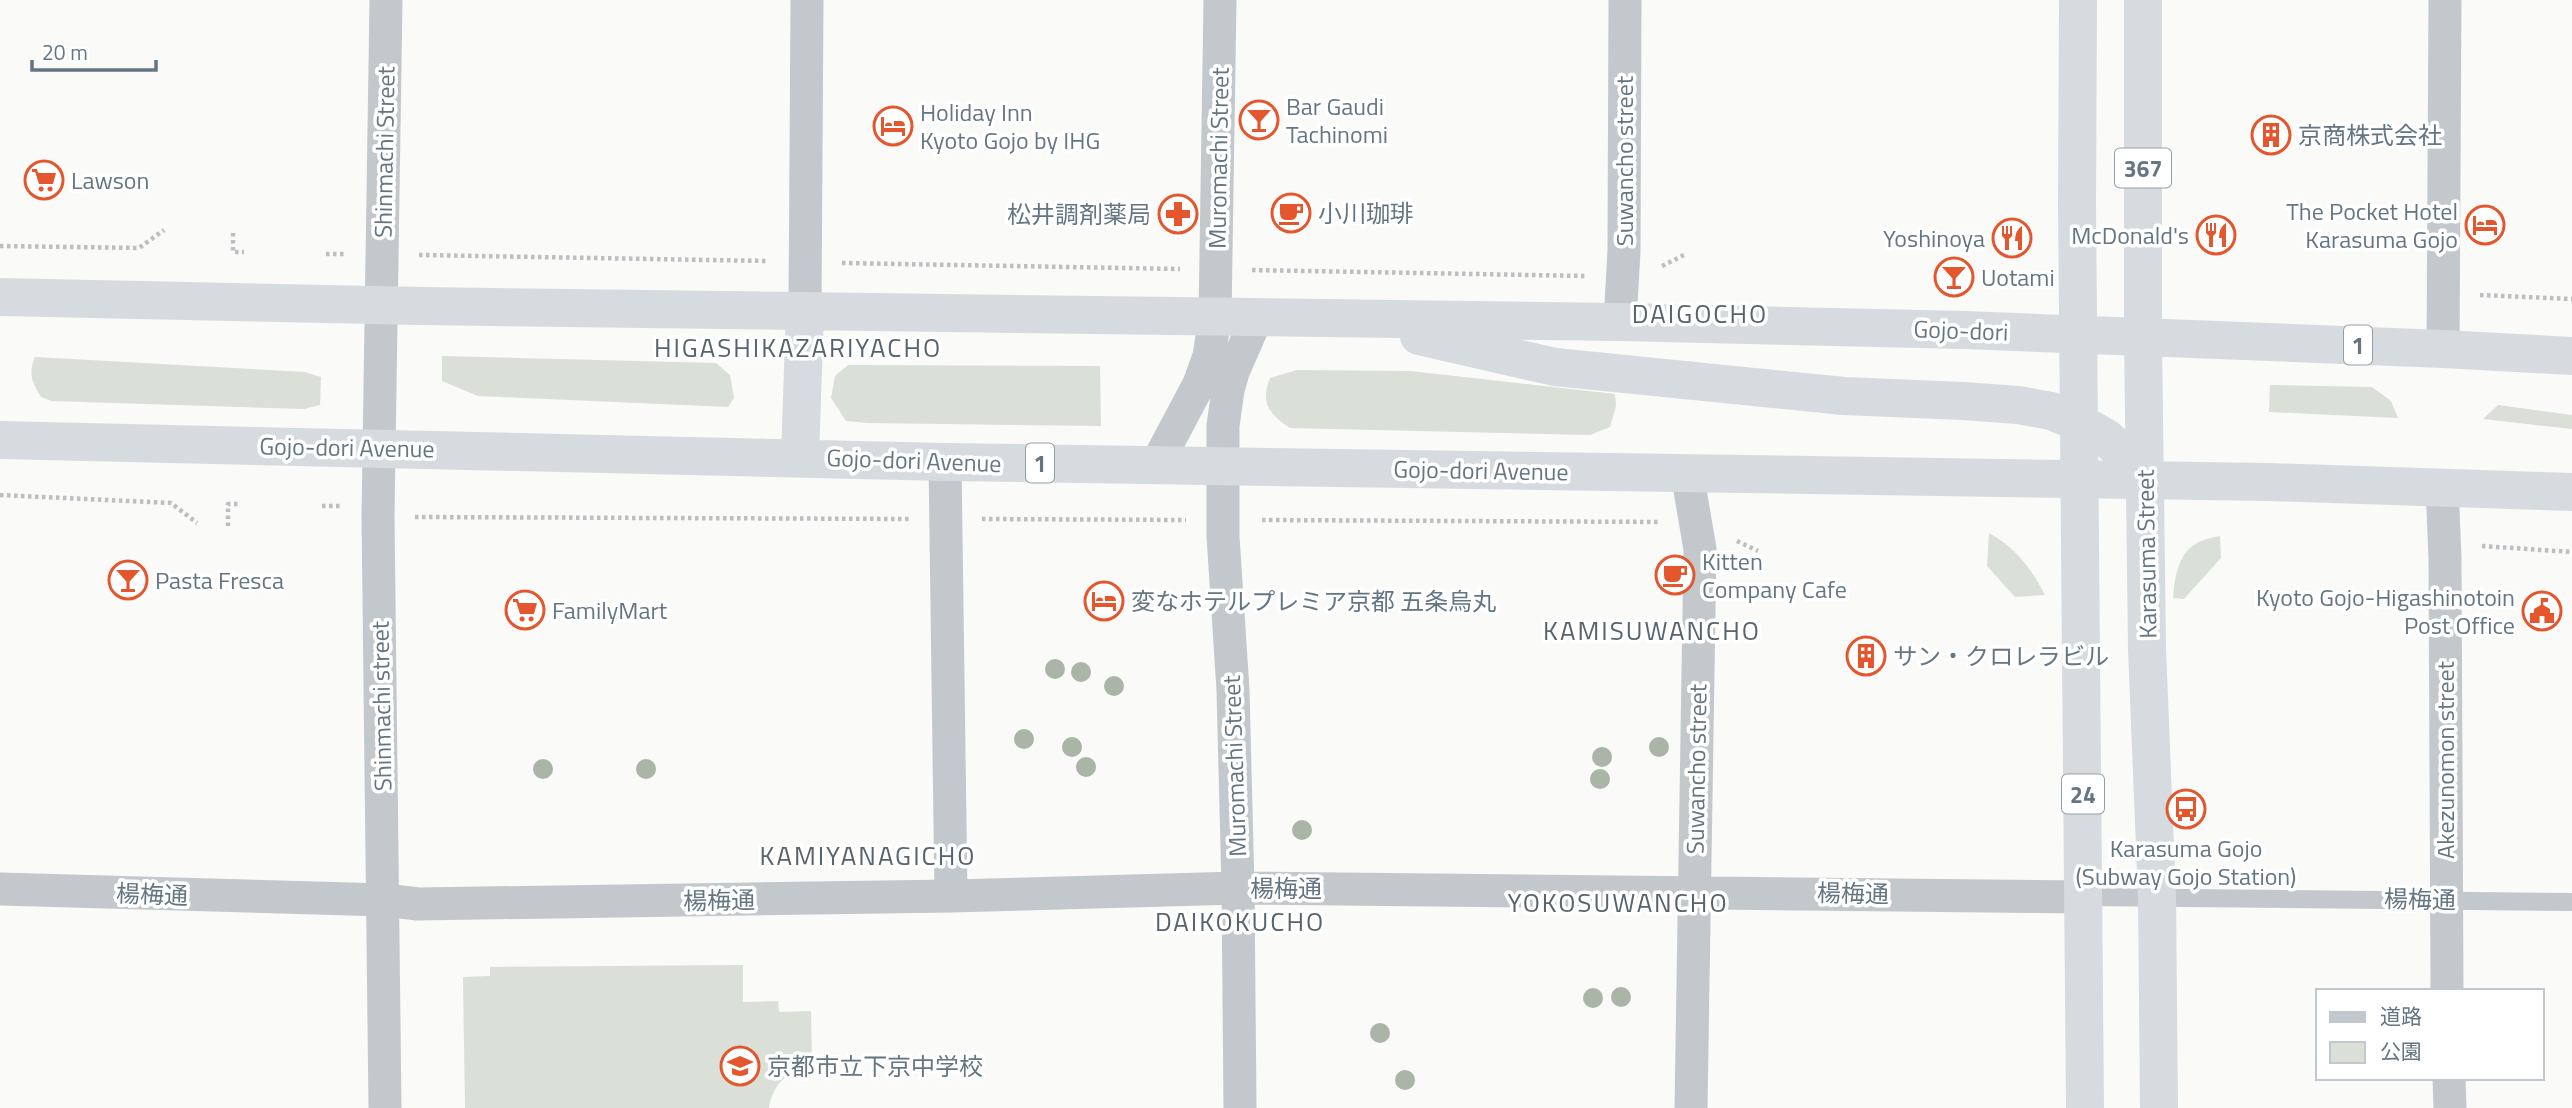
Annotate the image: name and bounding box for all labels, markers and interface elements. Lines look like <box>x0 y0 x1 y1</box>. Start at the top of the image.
scale bar <box>32 28 156 72</box>
text: 20 m <box>42 36 88 68</box>
street label: Shinmachi Street <box>365 65 404 238</box>
street label: Muromachi Street <box>1198 66 1238 249</box>
street label: Suwancho street <box>1606 75 1642 246</box>
place label: Bar Gaudi Tachinomi <box>1286 88 1388 152</box>
place label: Holiday Inn Kyoto Gojo by IHG <box>920 94 1100 158</box>
bar icon: Bar Gaudi Tachinomi <box>1238 99 1280 141</box>
hotel icon: Holiday Inn Kyoto Gojo by IHG <box>872 105 914 147</box>
building icon: 京商株式会社 <box>2250 114 2292 156</box>
place label: 京商株式会社 <box>2298 117 2442 153</box>
road number: 367 <box>2115 148 2171 188</box>
supermarket icon: Lawson <box>23 159 65 201</box>
place label: Lawson <box>71 162 149 198</box>
cafe icon: 小川珈琲 <box>1270 192 1312 234</box>
pharmacy icon: 松井調剤薬局 <box>1157 193 1199 235</box>
place label: The Pocket Hotel Karasuma Gojo <box>2286 193 2458 257</box>
place label: 小川珈琲 <box>1318 195 1414 231</box>
place label: 松井調剤薬局 <box>1007 196 1151 232</box>
hotel icon: The Pocket Hotel Karasuma Gojo <box>2464 204 2506 246</box>
restaurant icon: McDonald's <box>2195 214 2237 256</box>
restaurant icon: Yoshinoya <box>1991 217 2033 259</box>
place label: McDonald's <box>2071 217 2189 253</box>
place label: Yoshinoya <box>1883 220 1985 256</box>
bar icon: Uotami <box>1933 256 1975 298</box>
place label: Uotami <box>1981 259 2055 295</box>
district label: DAIGOCHO <box>1632 294 1768 333</box>
street label: Gojo-dori <box>1913 310 2009 350</box>
road number: 1 <box>2344 326 2372 364</box>
district label: HIGASHIKAZARIYACHO <box>654 328 942 367</box>
street label: Gojo-dori Avenue <box>259 427 435 467</box>
street label: Gojo-dori Avenue <box>826 439 1002 481</box>
road number: 1 <box>1026 444 1054 482</box>
street label: Gojo-dori Avenue <box>1393 450 1569 490</box>
street label: Karasuma Street <box>2127 469 2165 639</box>
place label: Kitten Company Cafe <box>1702 543 1847 607</box>
cafe icon: Kitten Company Cafe <box>1654 554 1696 596</box>
bar icon: Pasta Fresca <box>107 559 149 601</box>
place label: Pasta Fresca <box>155 562 284 598</box>
place label: Kyoto Gojo-Higashinotoin Post Office <box>2256 579 2515 643</box>
hotel icon: 変なホテルプレミア京都 五条烏丸 <box>1083 580 1125 622</box>
place label: 変なホテルプレミア京都 五条烏丸 <box>1131 583 1496 619</box>
supermarket icon: FamilyMart <box>504 589 546 631</box>
public building icon: Kyoto Gojo-Higashinotoin Post Office <box>2521 590 2563 632</box>
place label: FamilyMart <box>552 592 668 628</box>
district label: KAMISUWANCHO <box>1543 611 1761 650</box>
street label: Shinmachi street <box>362 620 400 791</box>
building icon: サン・クロレラビル <box>1845 635 1887 677</box>
place label: サン・クロレラビル <box>1893 638 2109 674</box>
street label: Akezunomon street <box>2427 660 2463 859</box>
street label: Muromachi Street <box>1213 674 1255 857</box>
street label: Suwancho street <box>1677 683 1715 854</box>
road number: 24 <box>2062 774 2104 814</box>
bus stop icon: Karasuma Gojo (Subway Gojo Station) <box>2165 788 2207 830</box>
place label: Karasuma Gojo (Subway Gojo Station) <box>2076 830 2296 894</box>
district label: KAMIYANAGICHO <box>760 836 976 875</box>
street label: 楊梅通 <box>1250 870 1322 906</box>
street label: 楊梅通 <box>1817 874 1889 912</box>
street label: 楊梅通 <box>115 875 189 913</box>
street label: 楊梅通 <box>2384 880 2456 918</box>
street label: 楊梅通 <box>683 881 755 919</box>
district label: YOKOSUWANCHO <box>1507 883 1729 922</box>
district label: DAIKOKUCHO <box>1155 902 1325 941</box>
legend <box>2316 989 2544 1080</box>
text: 道路 <box>2380 1000 2422 1032</box>
text: 公園 <box>2380 1035 2422 1067</box>
school or university icon: 京都市立下京中学校 <box>719 1045 761 1087</box>
place label: 京都市立下京中学校 <box>767 1048 983 1084</box>

